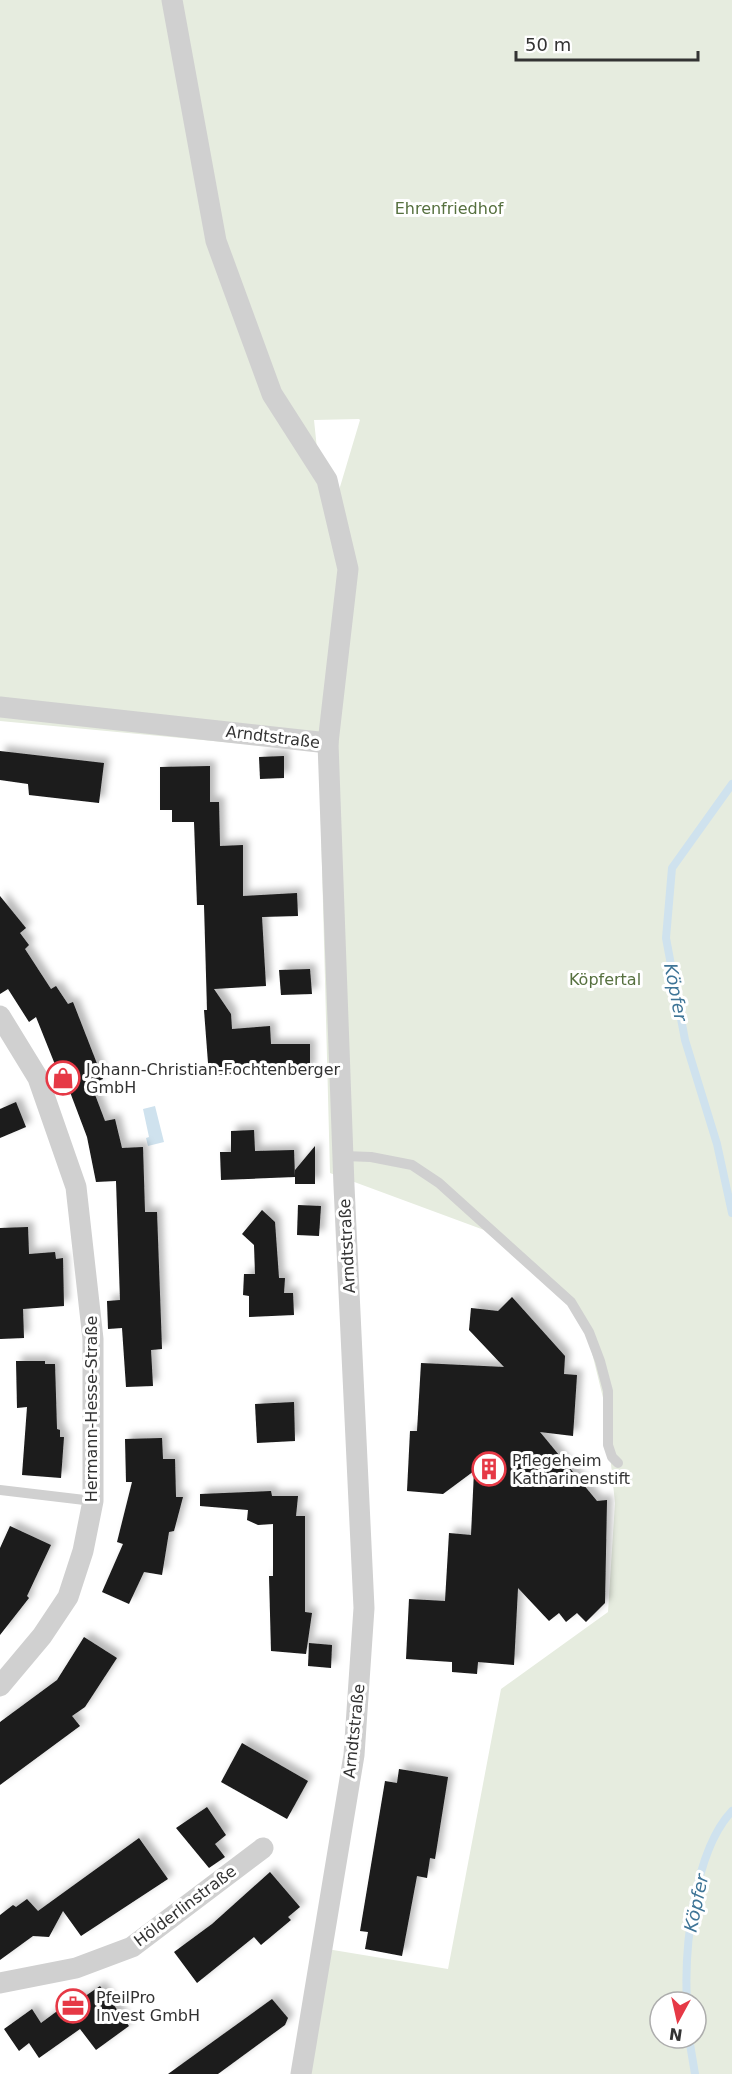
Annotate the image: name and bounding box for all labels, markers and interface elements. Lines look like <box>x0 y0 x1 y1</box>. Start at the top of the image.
scale bar <box>516 24 698 62</box>
text: 50 m <box>525 34 571 55</box>
park label: Ehrenfriedhof <box>395 199 504 218</box>
street label: Arndtstraße <box>225 722 321 752</box>
water label: Köpfer <box>660 961 692 1024</box>
park label: Köpfertal <box>569 970 641 989</box>
shop icon: Johann-Christian-Fochtenberger GmbH <box>45 1060 81 1096</box>
place label: Johann-Christian-Fochtenberger GmbH <box>85 1060 341 1097</box>
street label: Arndtstraße <box>335 1198 359 1294</box>
street label: Hermann-Hesse-Straße <box>82 1316 101 1502</box>
building icon: Pflegeheim Katharinenstift <box>471 1451 507 1487</box>
place label: Pflegeheim Katharinenstift <box>512 1451 630 1488</box>
street label: Arndtstraße <box>340 1683 368 1779</box>
street label: Hölderlinstraße <box>130 1861 240 1951</box>
water label: Köpfer <box>680 1871 713 1934</box>
office icon: PfeilPro Invest GmbH <box>55 1988 91 2024</box>
place label: PfeilPro Invest GmbH <box>96 1988 200 2025</box>
north arrow <box>648 1990 708 2050</box>
text: N <box>668 2024 684 2045</box>

